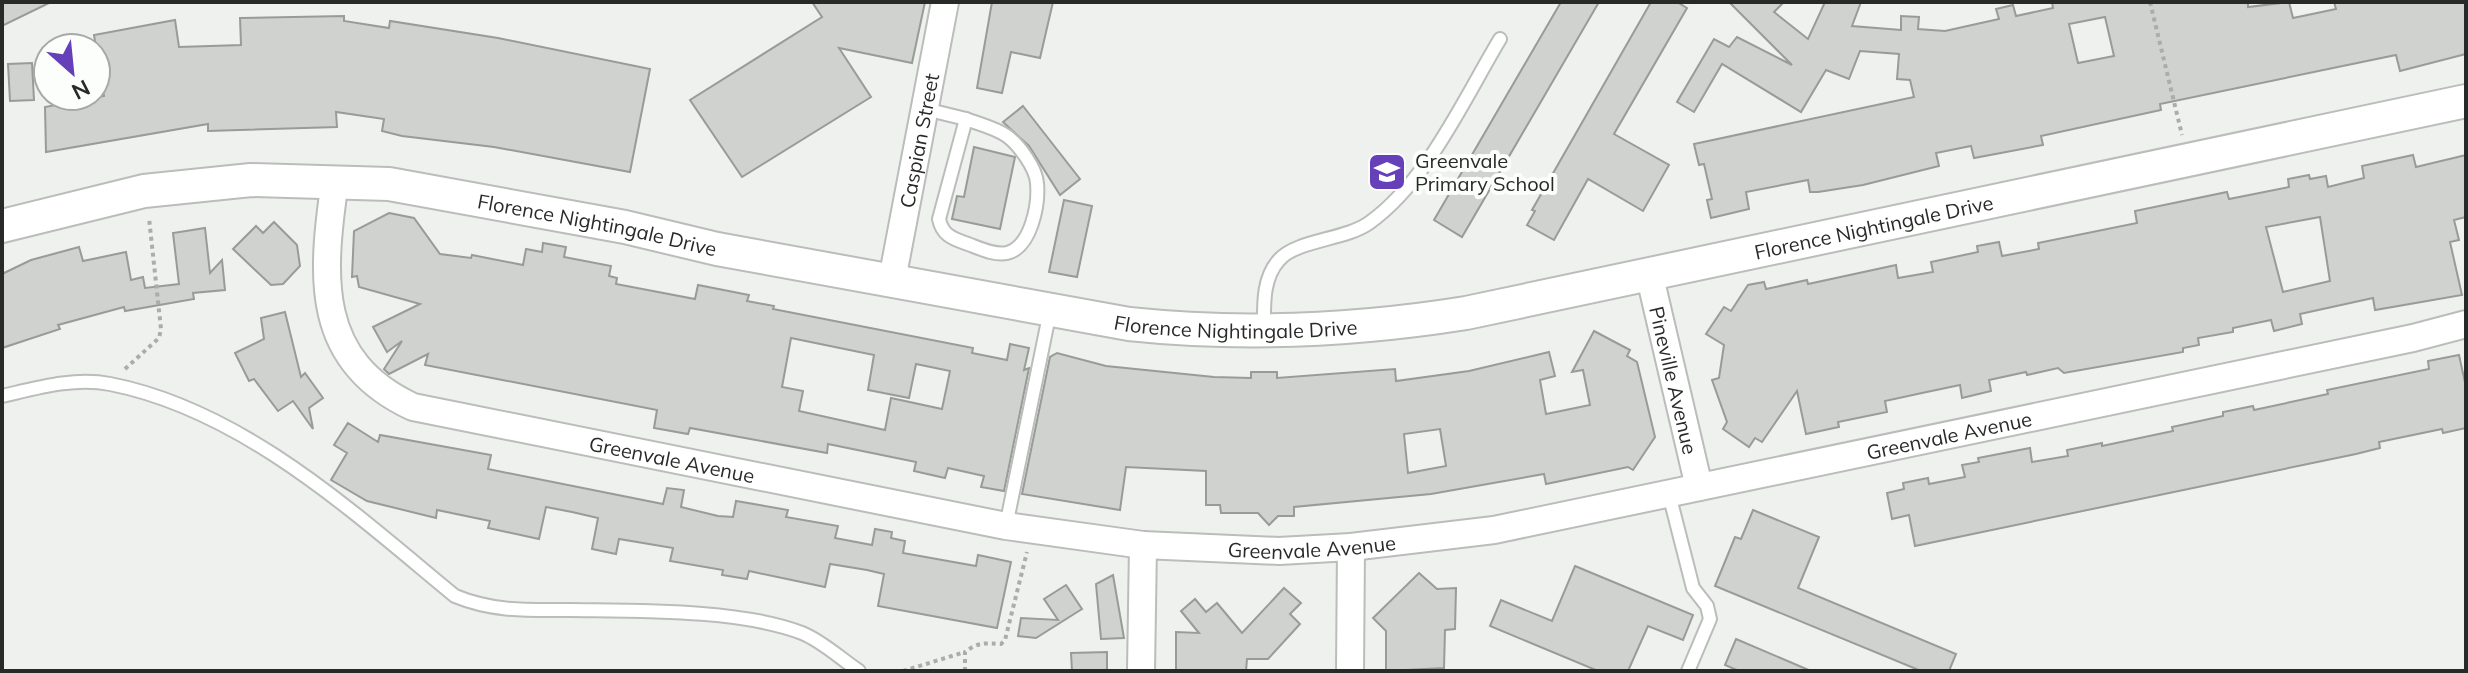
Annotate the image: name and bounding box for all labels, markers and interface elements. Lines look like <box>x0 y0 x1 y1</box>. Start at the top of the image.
north arrow <box>32 32 112 112</box>
street label: Caspian Street <box>894 71 944 210</box>
text: N <box>67 74 95 106</box>
place label: Greenvale Primary School <box>1415 148 1555 196</box>
school or university icon: Greenvale Primary School <box>1366 151 1408 193</box>
street label: Florence Nightingale Drive <box>476 188 719 261</box>
street label: Florence Nightingale Drive <box>1752 189 1995 264</box>
street label: Pineville Avenue <box>1645 304 1703 457</box>
street label: Florence Nightingale Drive <box>1112 309 1358 343</box>
street label: Greenvale Avenue <box>1864 406 2034 464</box>
street label: Greenvale Avenue <box>587 430 757 488</box>
street label: Greenvale Avenue <box>1227 529 1397 564</box>

